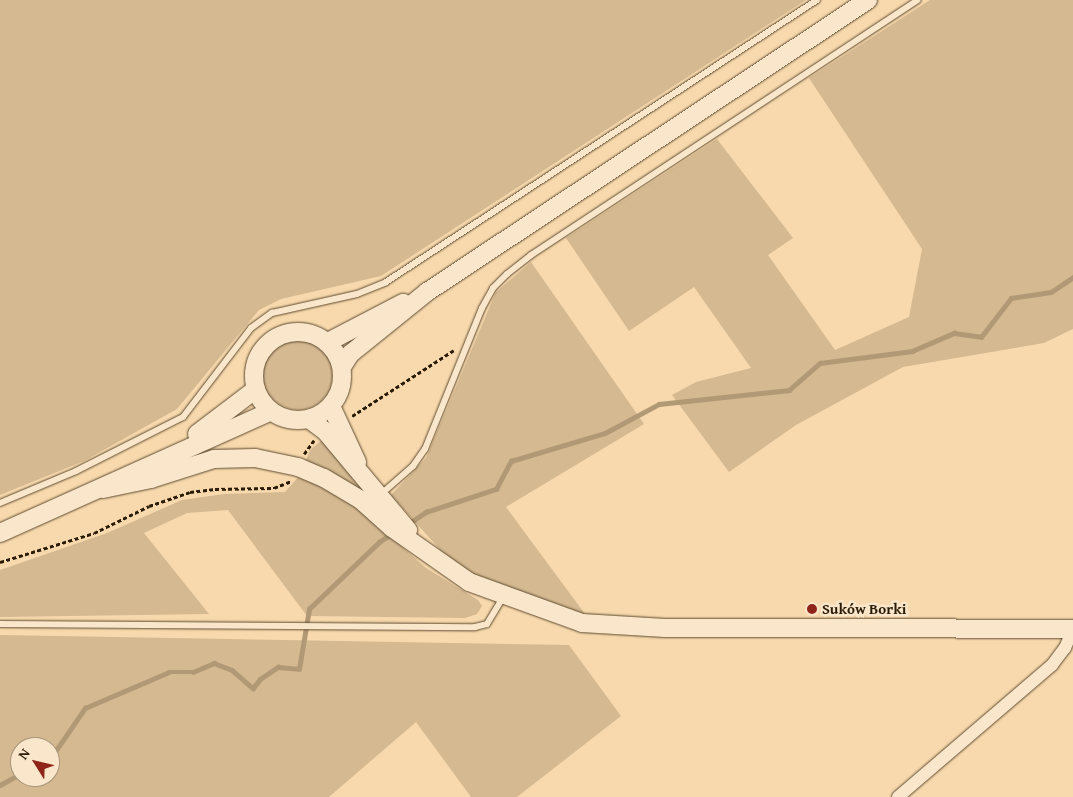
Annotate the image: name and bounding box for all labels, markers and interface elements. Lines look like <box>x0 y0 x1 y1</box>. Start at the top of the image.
place label: Suków Borki <box>822 600 906 618</box>
marker: Suków Borki <box>806 603 818 615</box>
north arrow <box>10 737 60 787</box>
text: N <box>13 744 35 763</box>

